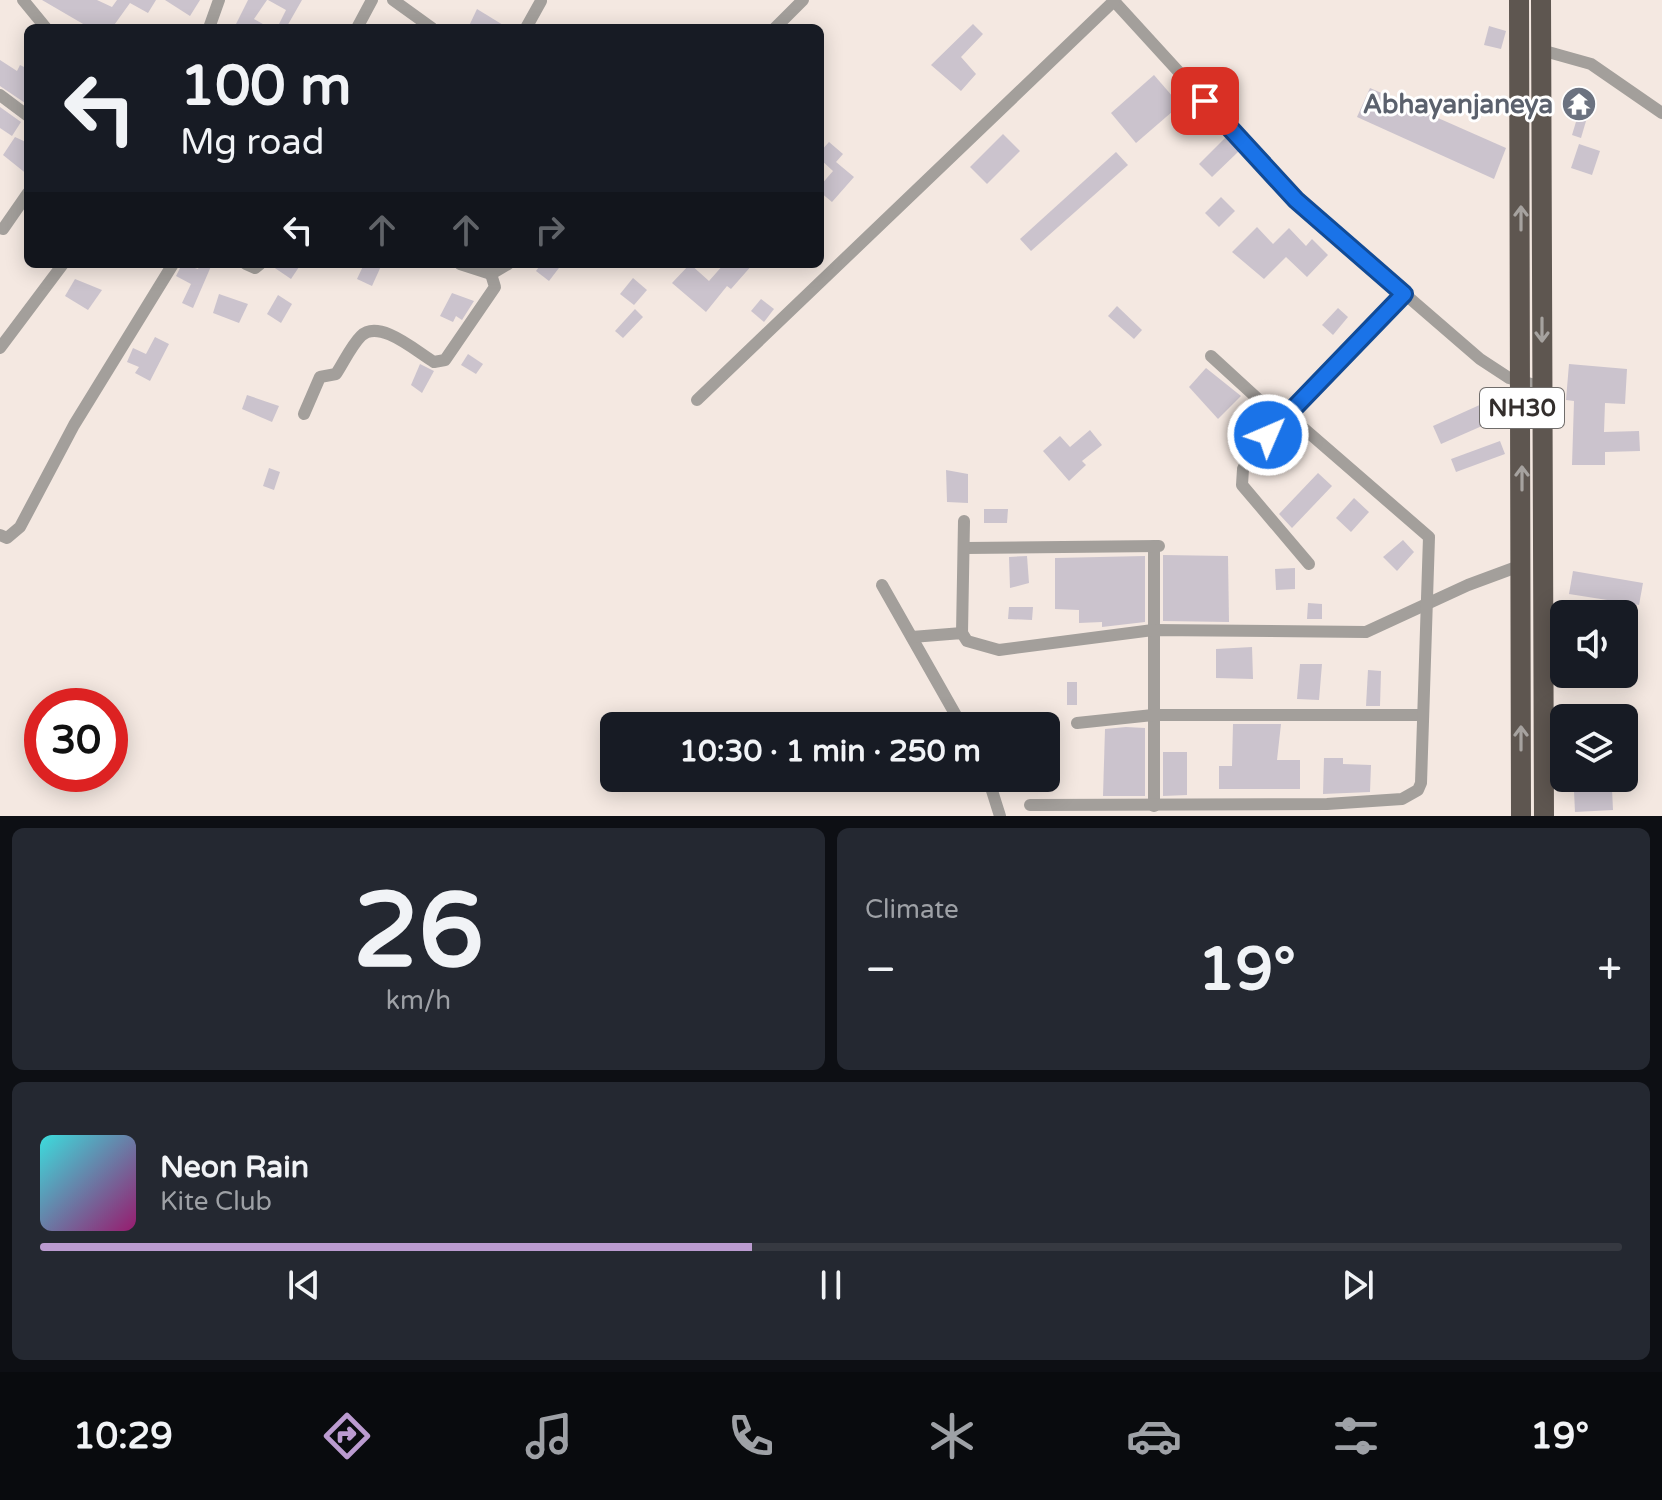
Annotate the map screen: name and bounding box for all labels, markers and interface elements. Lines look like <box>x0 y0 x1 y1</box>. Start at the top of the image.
text: 100 m <box>180 53 351 120</box>
icon: left <box>48 56 152 160</box>
pin <box>1171 67 1239 135</box>
icon: arrive <box>1183 79 1227 123</box>
temple icon: Abhayanjaneya <box>1560 85 1598 123</box>
place label: Abhayanjaneya <box>1363 89 1553 120</box>
text: Mg road <box>180 121 324 164</box>
one-way arrow <box>1513 205 1528 232</box>
icon: left <box>276 208 320 252</box>
icon: ahead <box>360 208 404 252</box>
icon: ahead <box>444 208 488 252</box>
icon: right <box>528 208 572 252</box>
one-way arrow <box>1534 316 1550 343</box>
road number: NH30 <box>1480 388 1564 428</box>
position arrow <box>1226 393 1310 477</box>
one-way arrow <box>1514 465 1530 492</box>
map controls <box>1550 600 1638 792</box>
button: sound <box>1550 600 1638 688</box>
speed limit sign: 30 <box>24 688 128 792</box>
button: layers <box>1550 704 1638 792</box>
one-way arrow <box>1513 725 1529 752</box>
text: 10:30 · 1 min · 250 m <box>679 733 981 770</box>
text: 26 <box>353 870 484 995</box>
text: Climate <box>865 894 959 925</box>
text: 19° <box>1198 934 1296 1006</box>
text: − <box>865 944 896 997</box>
text: + <box>1597 944 1622 997</box>
text: km/h <box>386 985 451 1016</box>
text: Neon Rain <box>160 1149 309 1186</box>
text: Kite Club <box>160 1186 272 1217</box>
icon: previous <box>282 1263 326 1307</box>
icon: pause <box>809 1263 853 1307</box>
icon: next <box>1336 1263 1380 1307</box>
icon: directions <box>319 1408 375 1464</box>
icon: music <box>521 1408 577 1464</box>
icon: phone <box>723 1408 779 1464</box>
icon: climate <box>924 1408 980 1464</box>
icon: car <box>1126 1408 1182 1464</box>
icon: filters <box>1328 1408 1384 1464</box>
text: 10:29 <box>73 1415 173 1458</box>
text: 19° <box>1530 1415 1589 1458</box>

